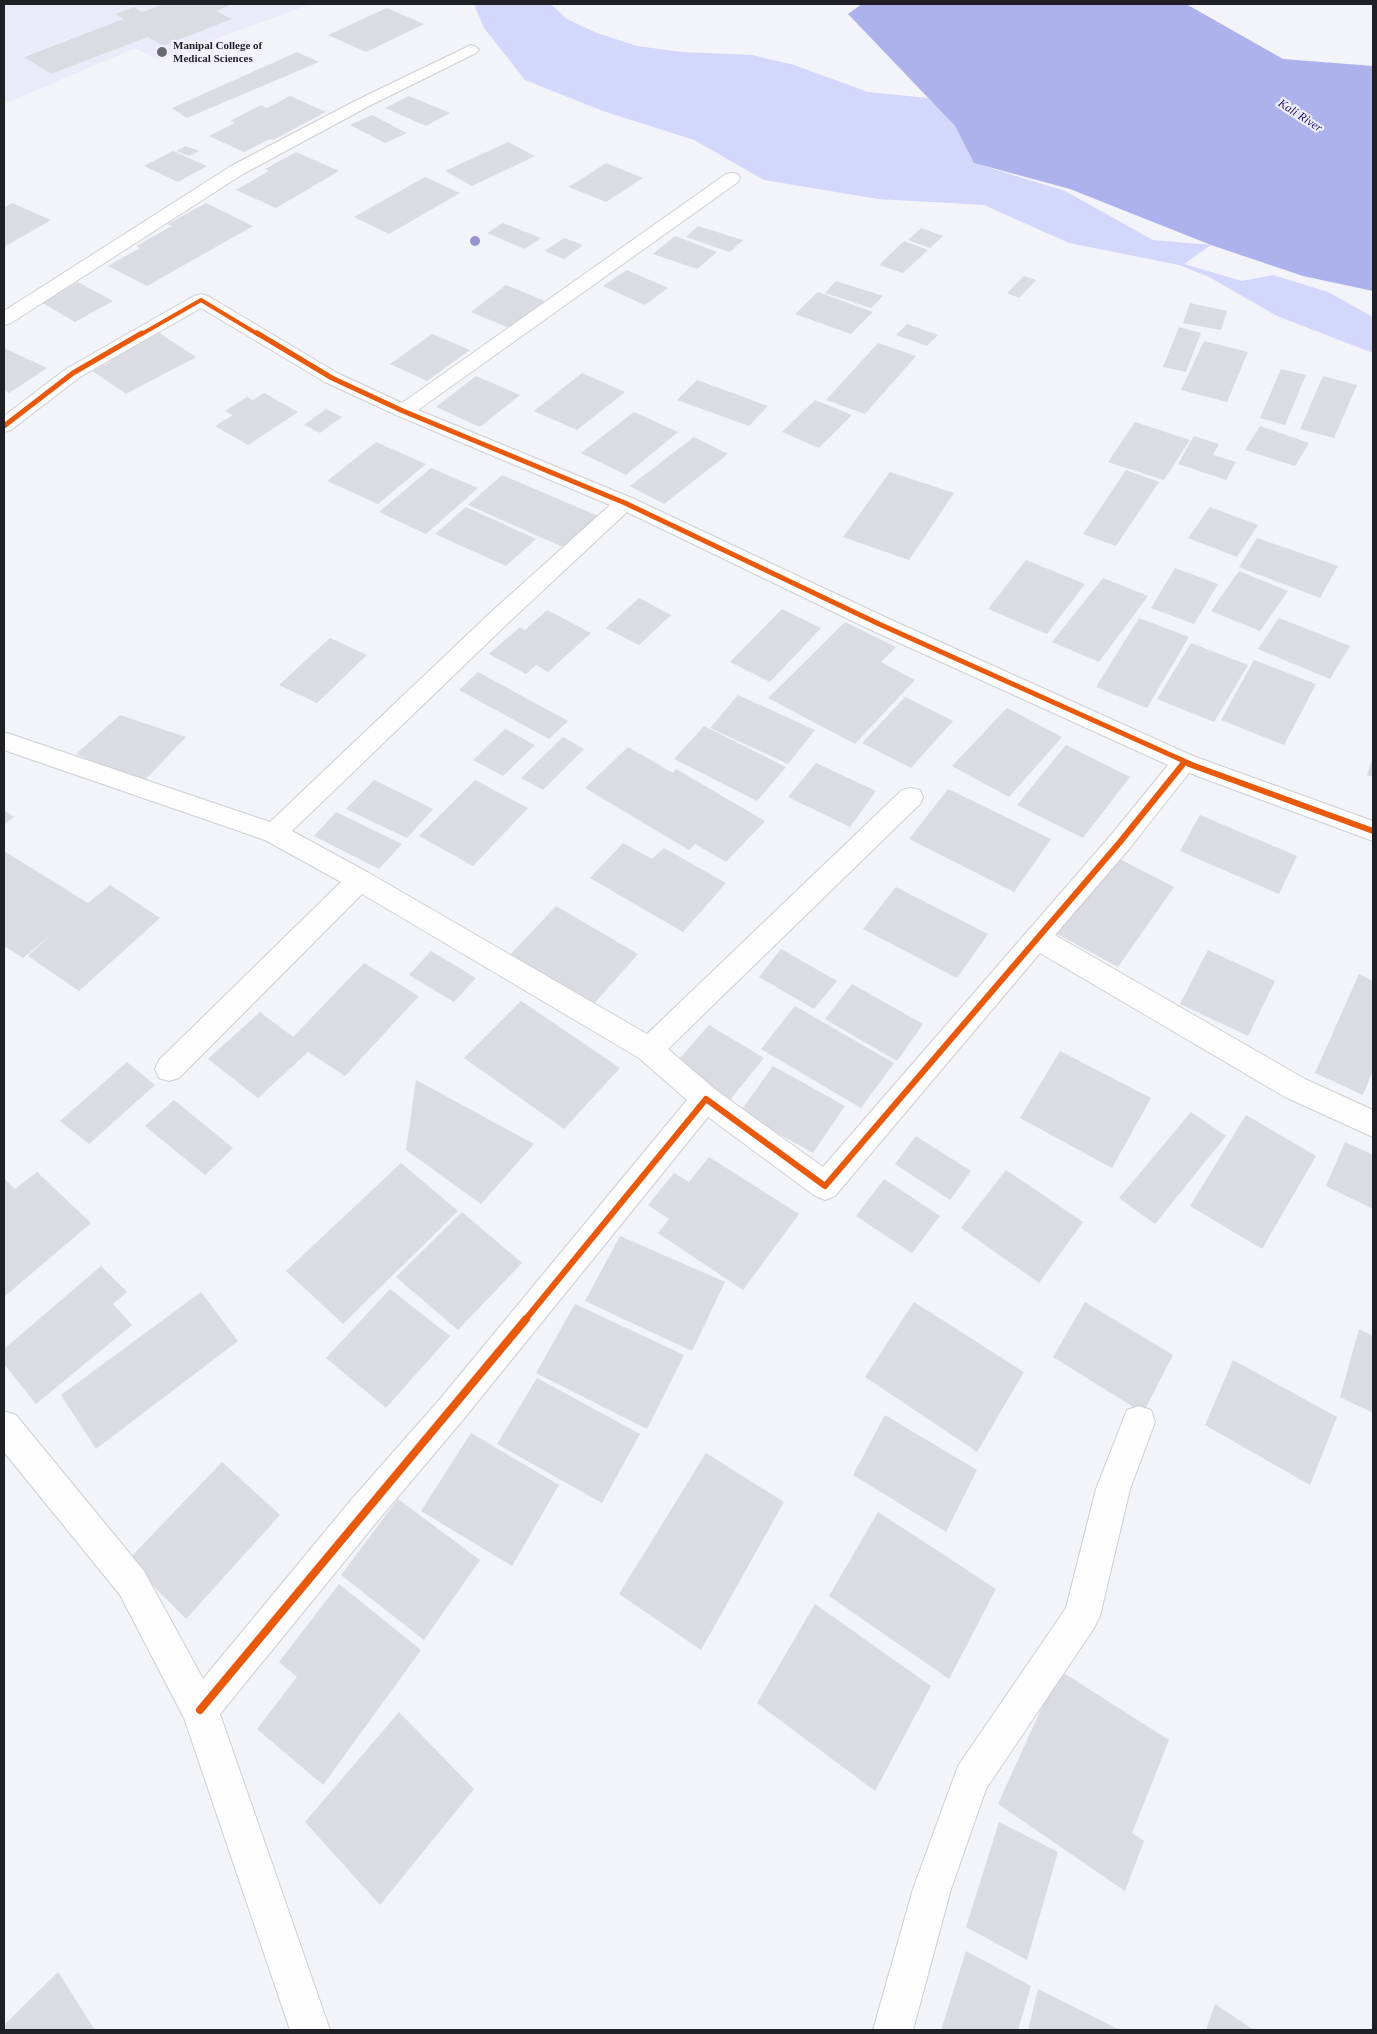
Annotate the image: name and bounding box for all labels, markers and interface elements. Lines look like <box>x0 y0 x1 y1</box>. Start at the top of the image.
place label: Manipal College of Medical Sciences <box>173 39 275 65</box>
marker: Manipal College of Medical Sciences <box>155 45 169 59</box>
water label: Kali River <box>1274 96 1326 136</box>

